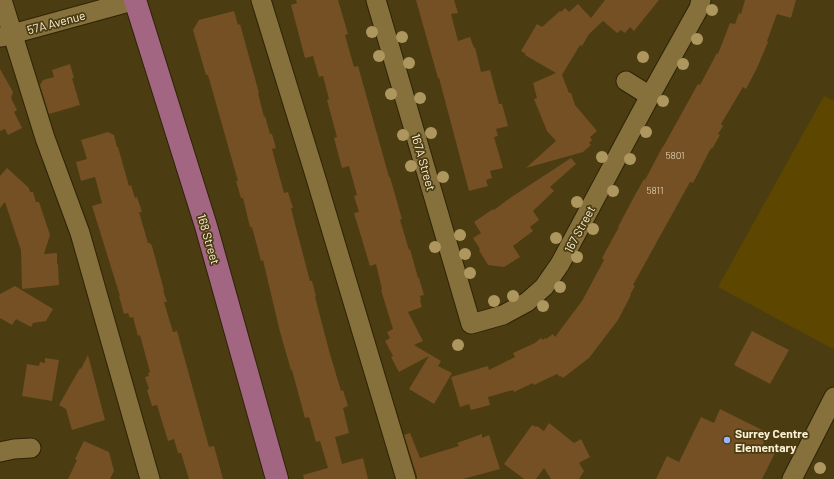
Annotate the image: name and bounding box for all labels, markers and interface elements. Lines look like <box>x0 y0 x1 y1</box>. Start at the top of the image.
street label: 57A Avenue <box>25 8 87 36</box>
street label: 167A Street <box>409 132 439 192</box>
house number: 5801 <box>665 149 685 161</box>
house number: 5811 <box>646 184 664 196</box>
street label: 167 Street <box>561 203 597 255</box>
street label: 168 Street <box>195 212 223 266</box>
place label: Surrey Centre Elementary <box>735 426 809 454</box>
marker: Surrey Centre Elementary <box>722 435 732 445</box>

